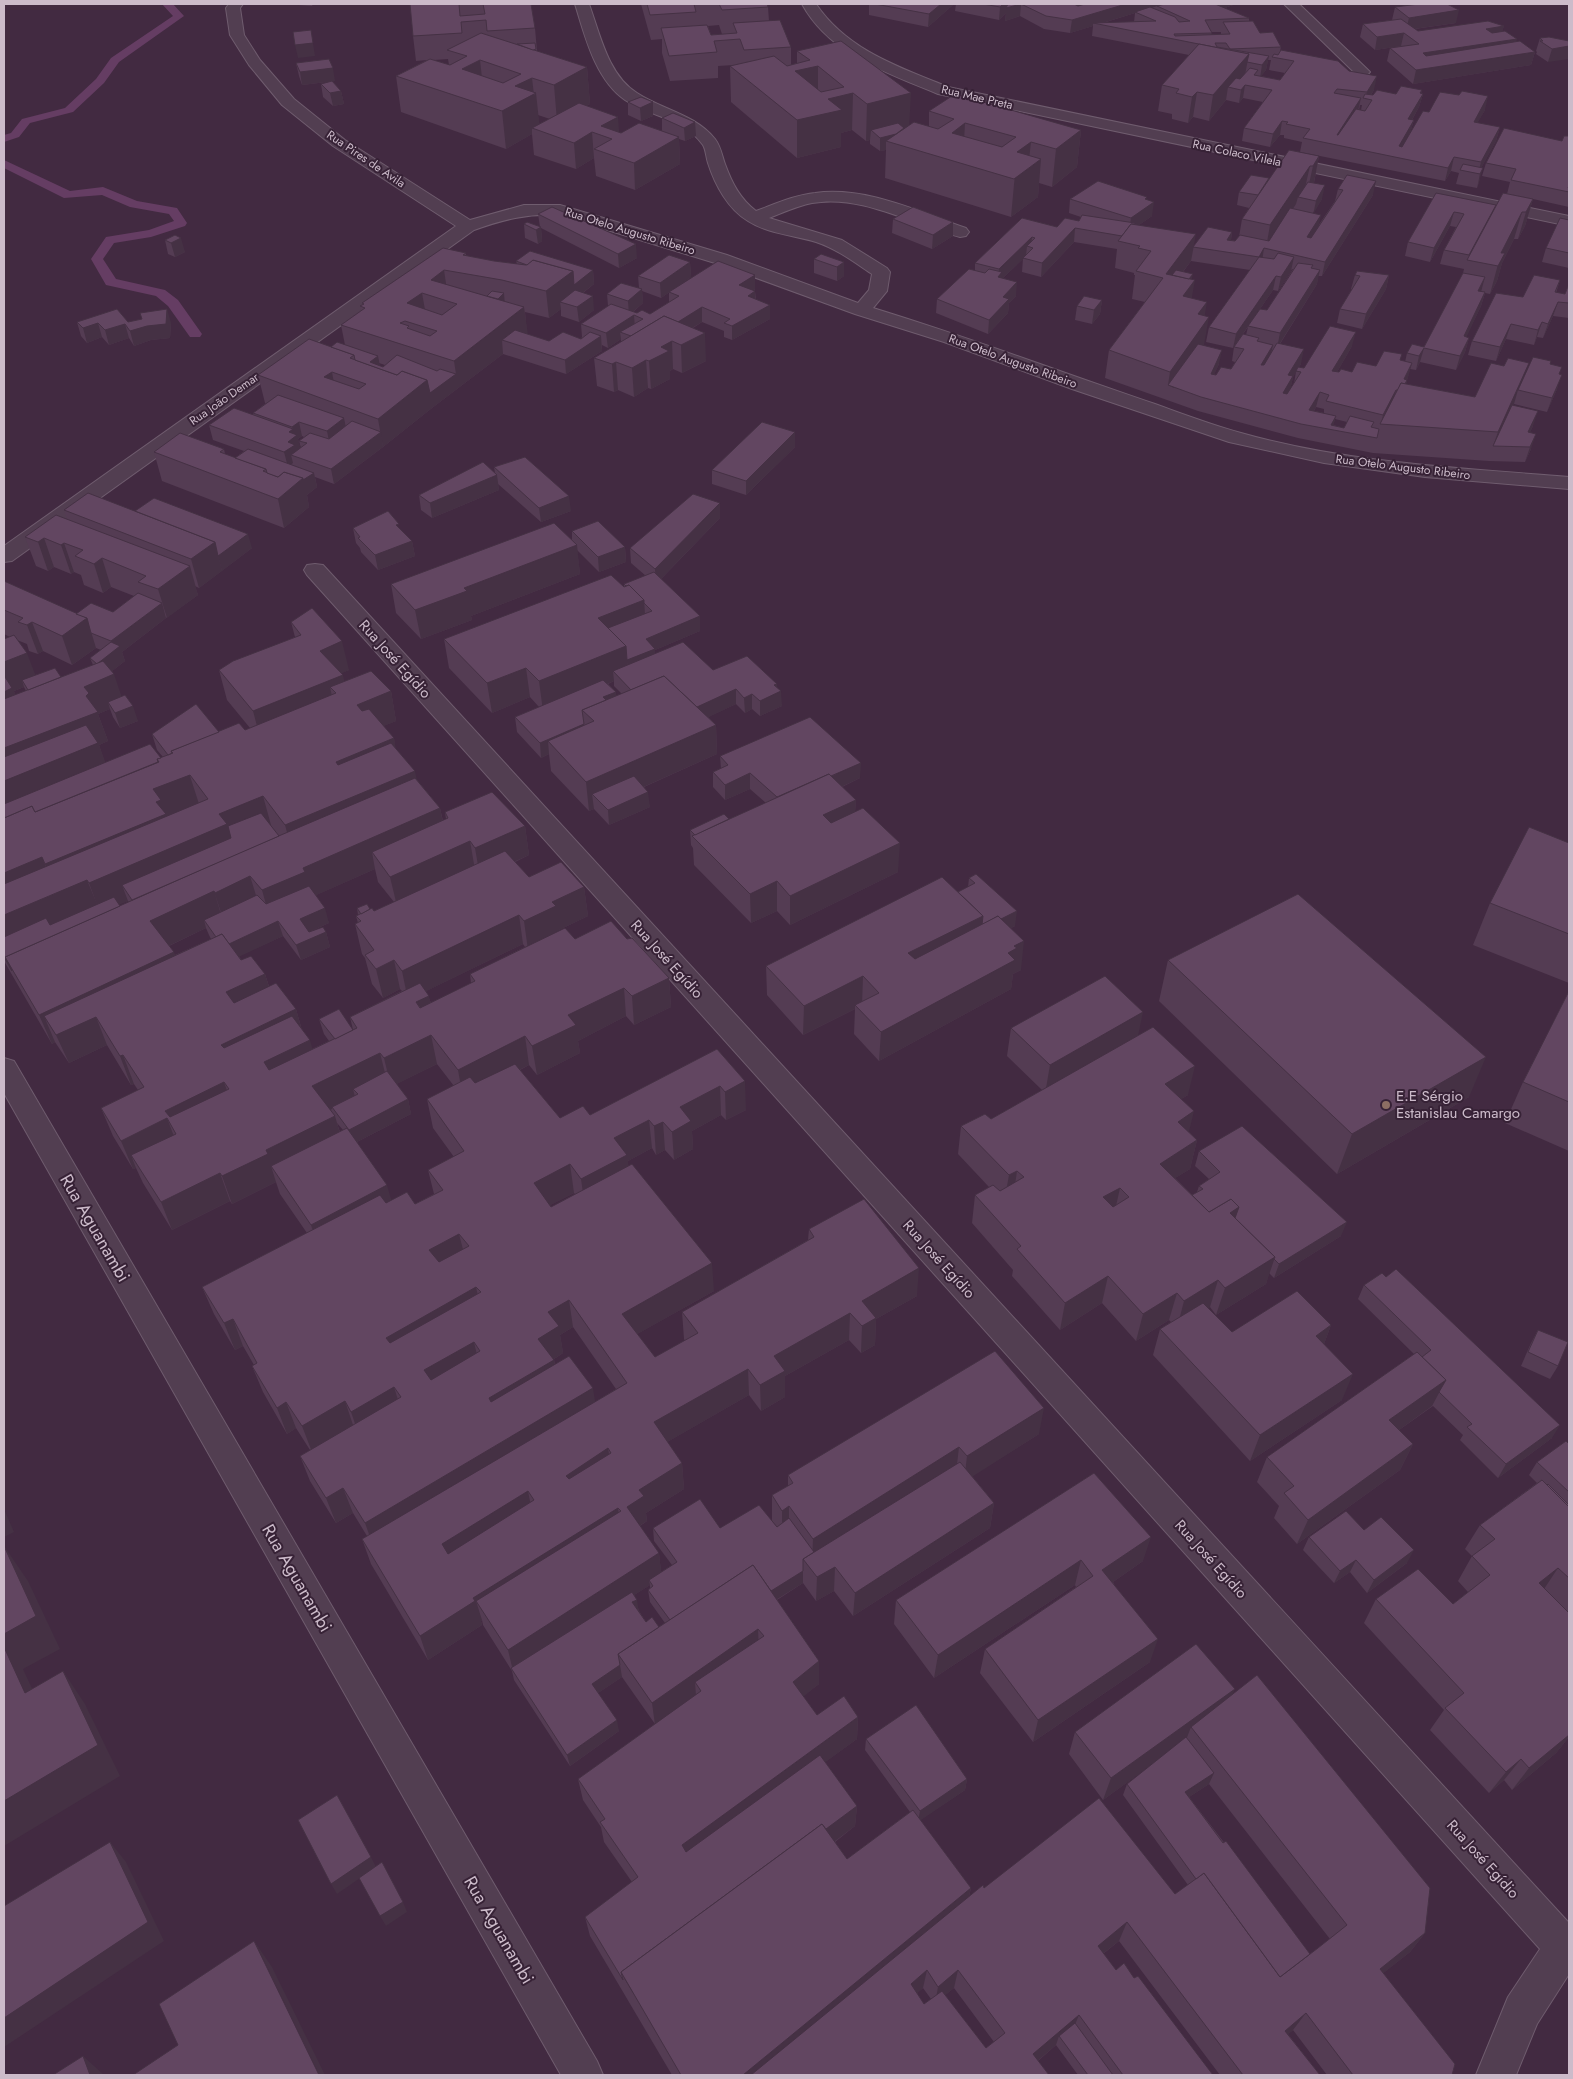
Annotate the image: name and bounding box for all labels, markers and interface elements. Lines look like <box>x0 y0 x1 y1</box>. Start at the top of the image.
street label: Rua Mae Preta <box>940 80 1015 114</box>
street label: Rua Pires de Avila <box>323 126 409 192</box>
street label: Rua Colaco Vilela <box>1191 135 1283 171</box>
street label: Rua Otelo Augusto Ribeiro <box>563 203 698 260</box>
street label: Rua Otelo Augusto Ribeiro <box>946 329 1080 393</box>
street label: Rua João Demar <box>186 368 263 430</box>
street label: Rua Otelo Augusto Ribeiro <box>1335 450 1472 484</box>
street label: Rua José Egídio <box>354 615 436 703</box>
street label: Rua José Egídio <box>626 915 708 1003</box>
place label: E.E Sérgio Estanislau Camargo <box>1396 1085 1520 1124</box>
marker: E.E Sérgio Estanislau Camargo <box>1380 1099 1392 1111</box>
street label: Rua Aguanambi <box>54 1169 136 1287</box>
street label: Rua José Egídio <box>898 1215 980 1303</box>
street label: Rua José Egídio <box>1170 1515 1252 1603</box>
street label: Rua Aguanambi <box>256 1519 338 1637</box>
street label: Rua José Egídio <box>1442 1815 1524 1903</box>
street label: Rua Aguanambi <box>458 1871 540 1989</box>

